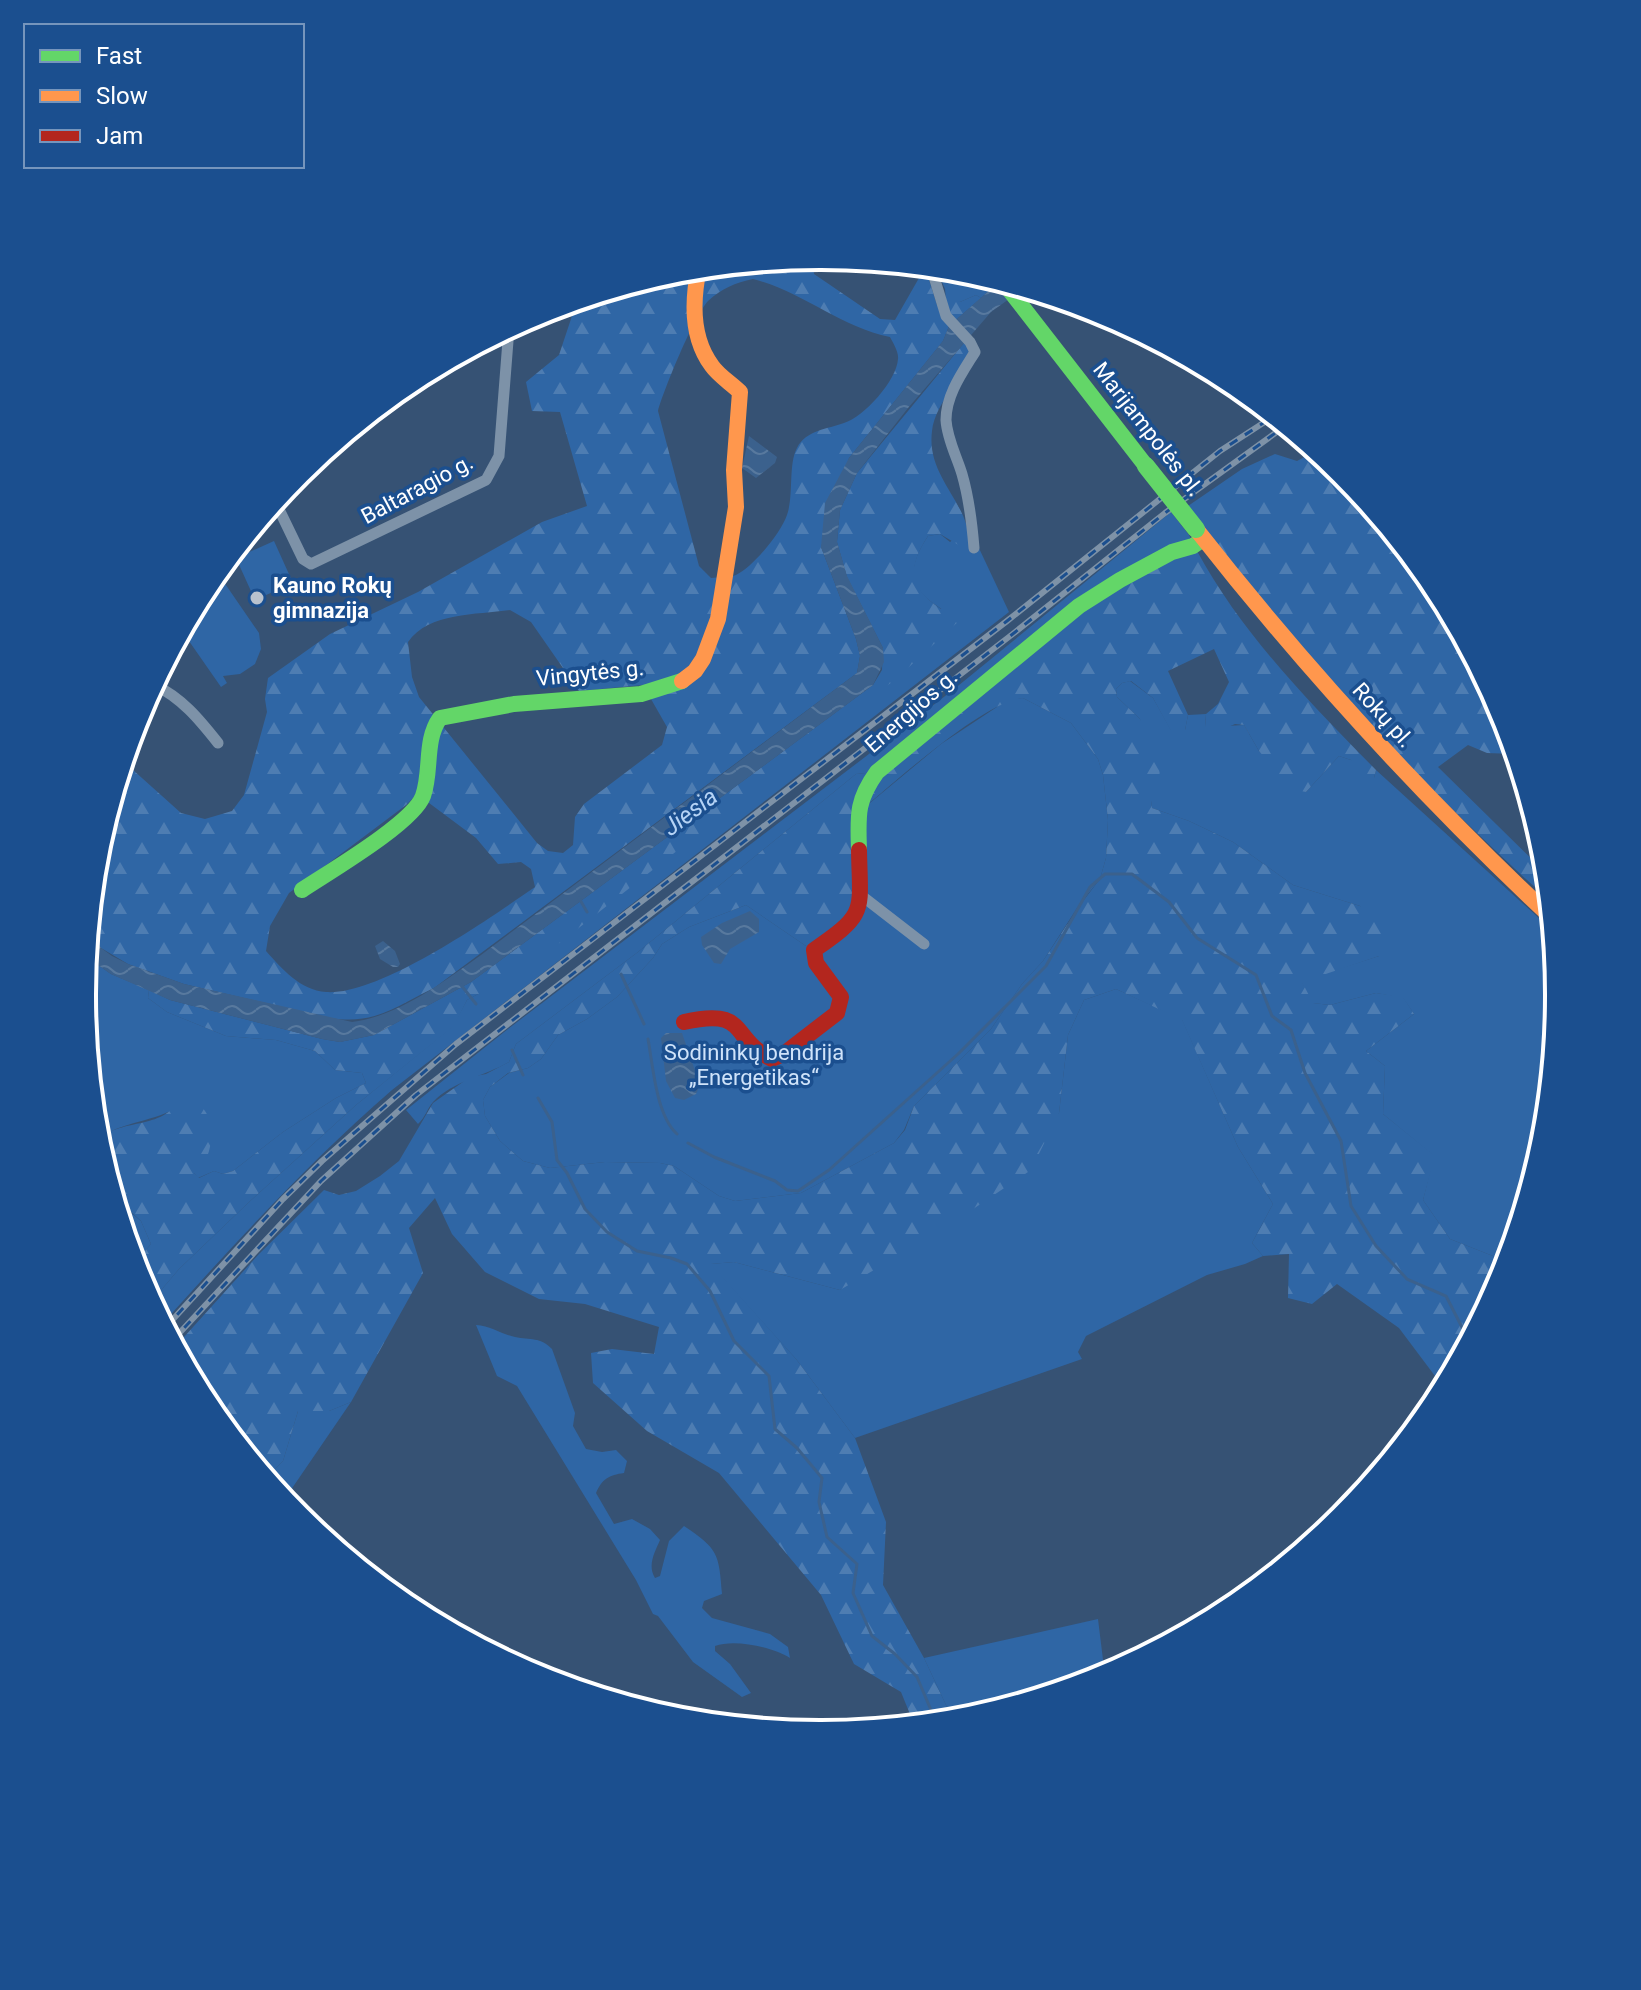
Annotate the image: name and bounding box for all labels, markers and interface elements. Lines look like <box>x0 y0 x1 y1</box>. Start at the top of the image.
legend <box>24 24 304 168</box>
text: Fast <box>96 42 142 70</box>
text: Slow <box>96 82 148 110</box>
text: Jam <box>96 122 143 150</box>
street label: Marijampolės pl. <box>1088 357 1208 501</box>
street label: Baltaragio g. <box>357 449 477 529</box>
place label: Kauno Rokų gimnazija <box>273 573 392 623</box>
marker: Kauno Rokų gimnazija <box>248 589 266 607</box>
street label: Vingytės g. <box>535 655 645 691</box>
street label: Energijos g. <box>860 664 962 758</box>
street label: Rokų pl. <box>1347 678 1419 752</box>
water label: Jiesia <box>657 782 723 842</box>
park label: Sodininkų bendrija „Energetikas“ <box>664 1040 844 1090</box>

